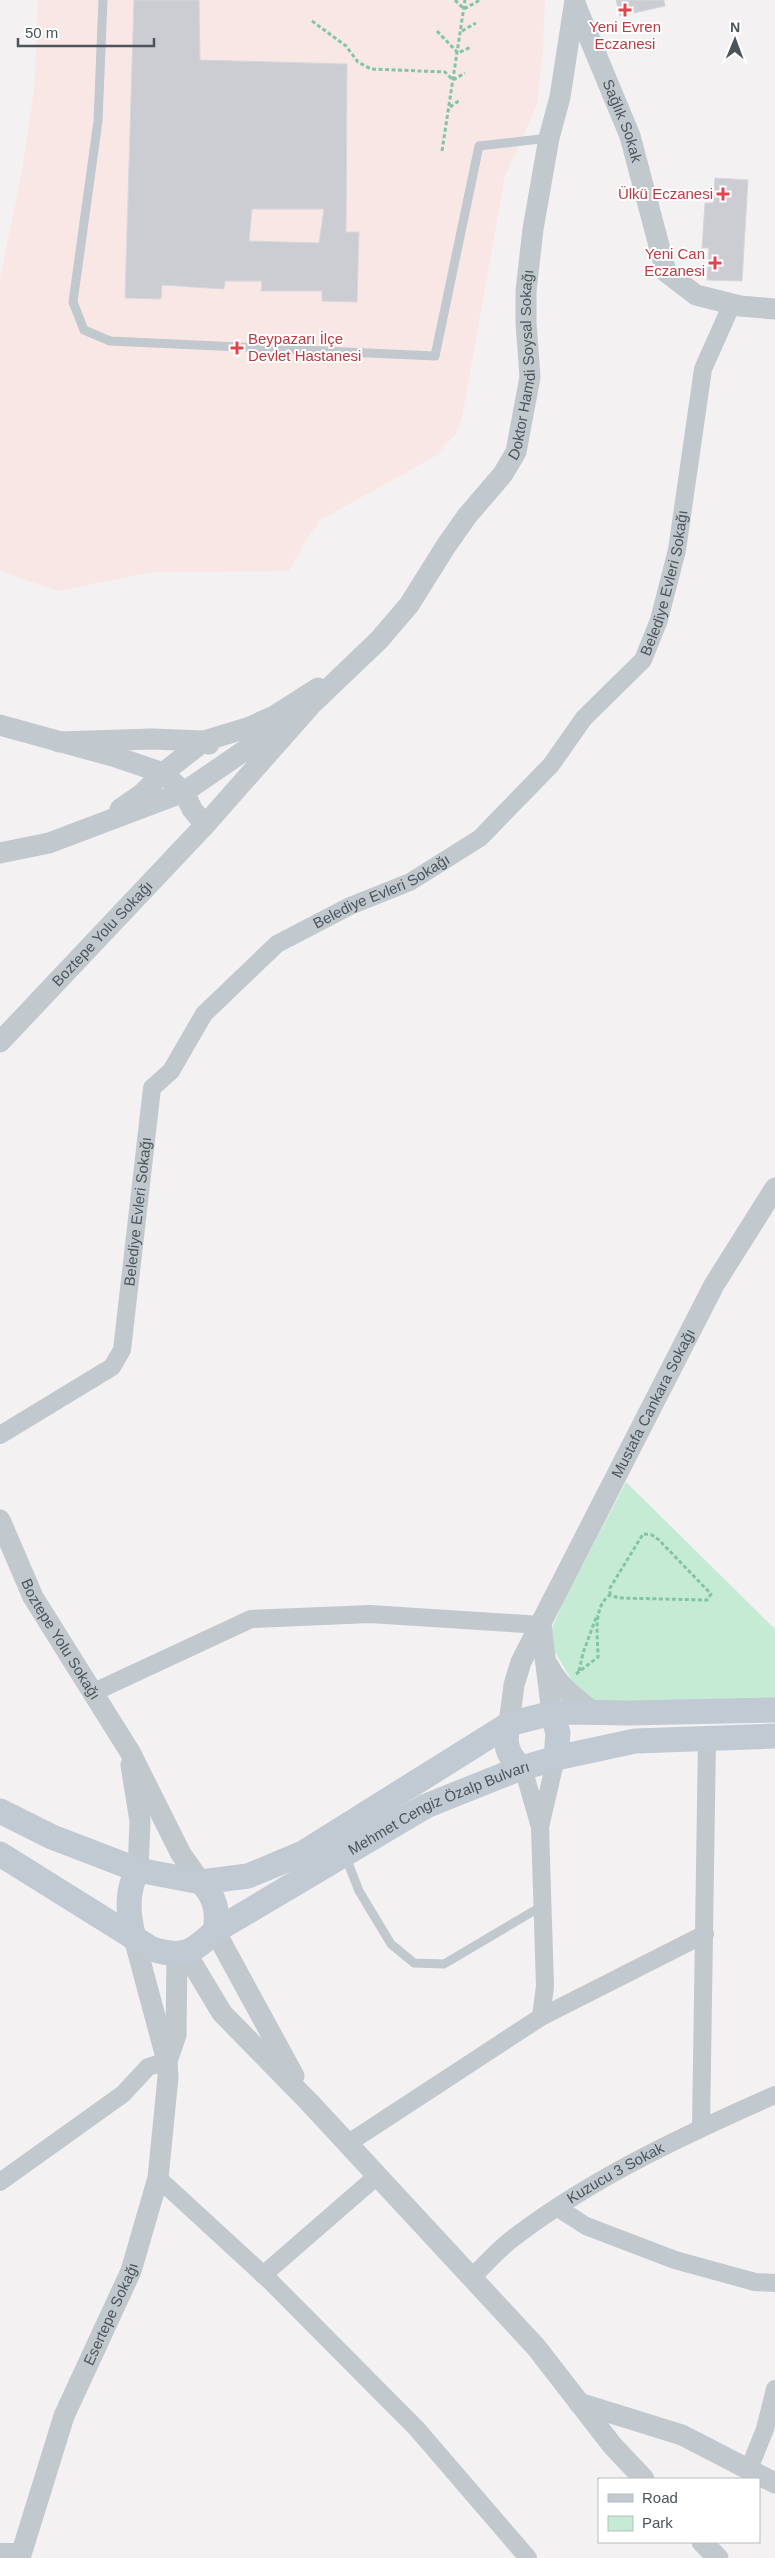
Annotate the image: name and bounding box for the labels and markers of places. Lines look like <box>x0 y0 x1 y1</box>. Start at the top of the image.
marker: Yeni Evren Eczanesi <box>619 4 631 16</box>
place label: Yeni Evren Eczanesi <box>589 18 661 52</box>
place label: Ülkü Eczanesi <box>618 185 713 202</box>
marker: Ülkü Eczanesi <box>717 188 729 200</box>
place label: Yeni Can Eczanesi <box>644 245 705 279</box>
marker: Yeni Can Eczanesi <box>709 257 721 269</box>
place label: Beypazarı İlçe Devlet Hastanesi <box>248 330 361 364</box>
marker: Beypazarı İlçe Devlet Hastanesi <box>230 341 244 355</box>

